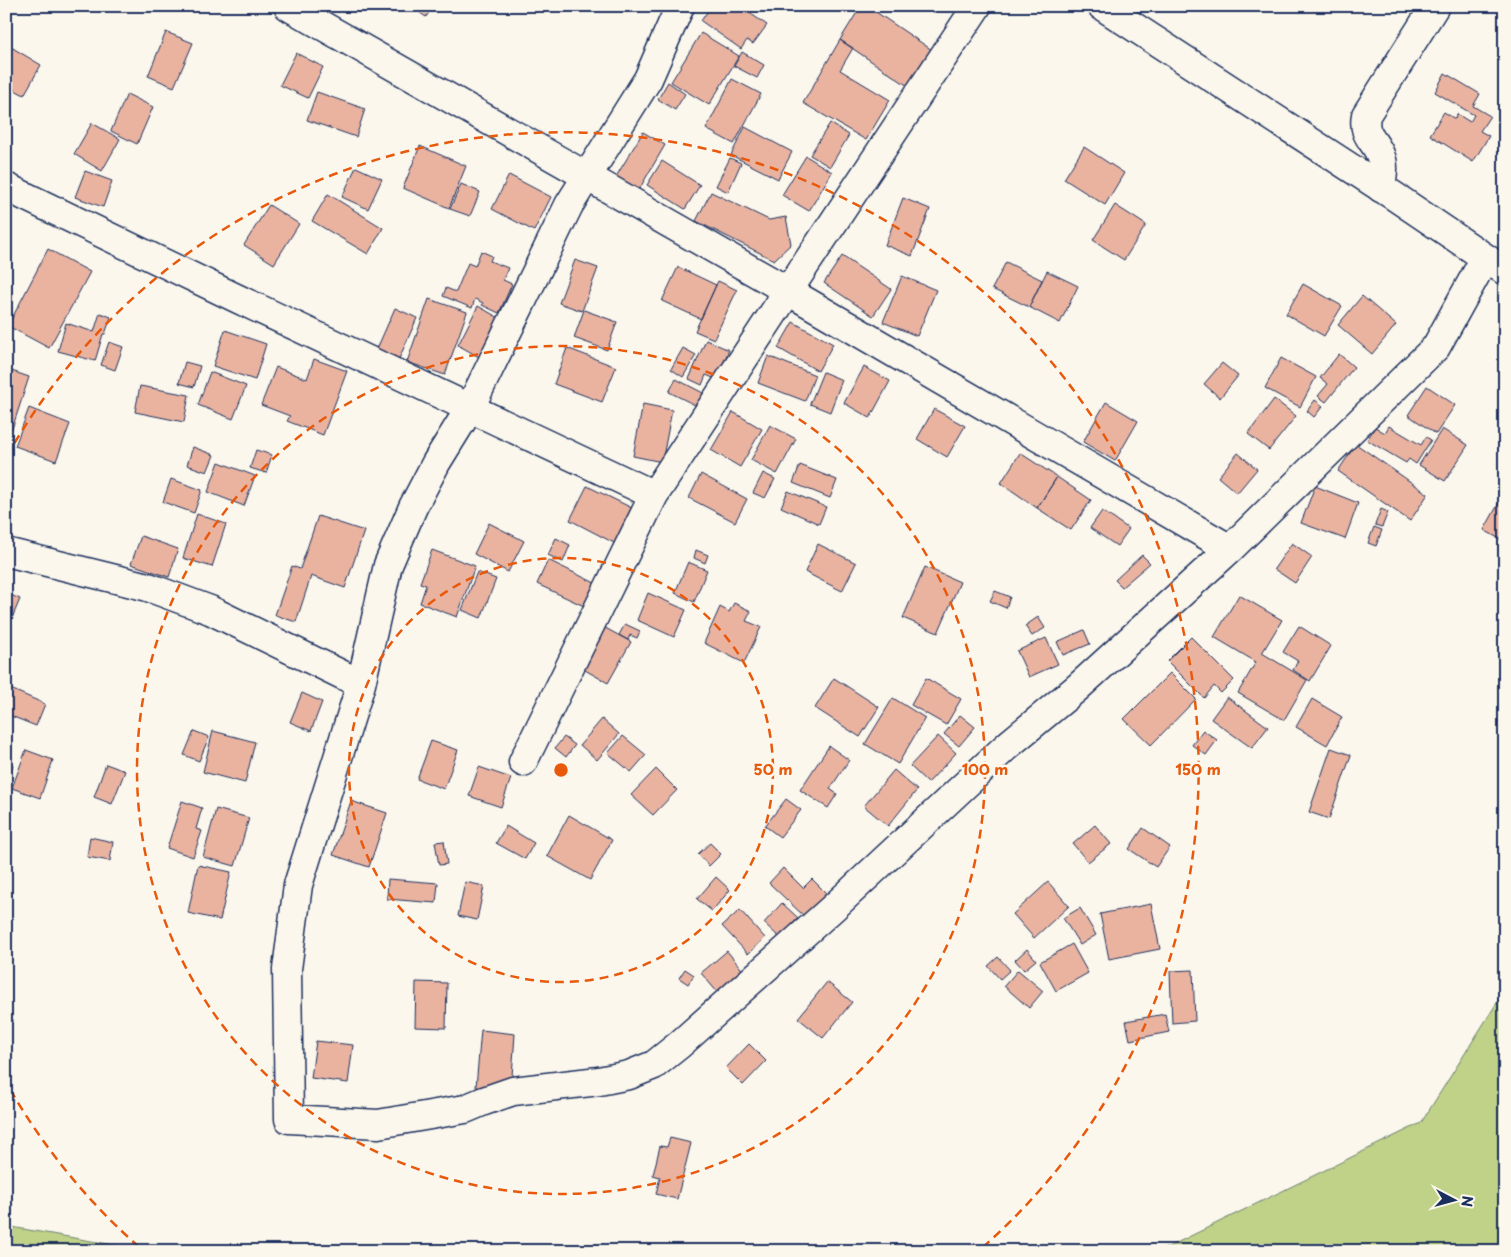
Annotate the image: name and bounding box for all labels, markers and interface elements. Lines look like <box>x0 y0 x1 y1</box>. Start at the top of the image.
text: 50 m <box>754 757 792 780</box>
text: 100 m <box>962 757 1008 780</box>
text: 150 m <box>1175 757 1221 780</box>
centre of rings <box>552 761 570 779</box>
north arrow <box>1428 1174 1478 1224</box>
text: N <box>1456 1195 1478 1208</box>

